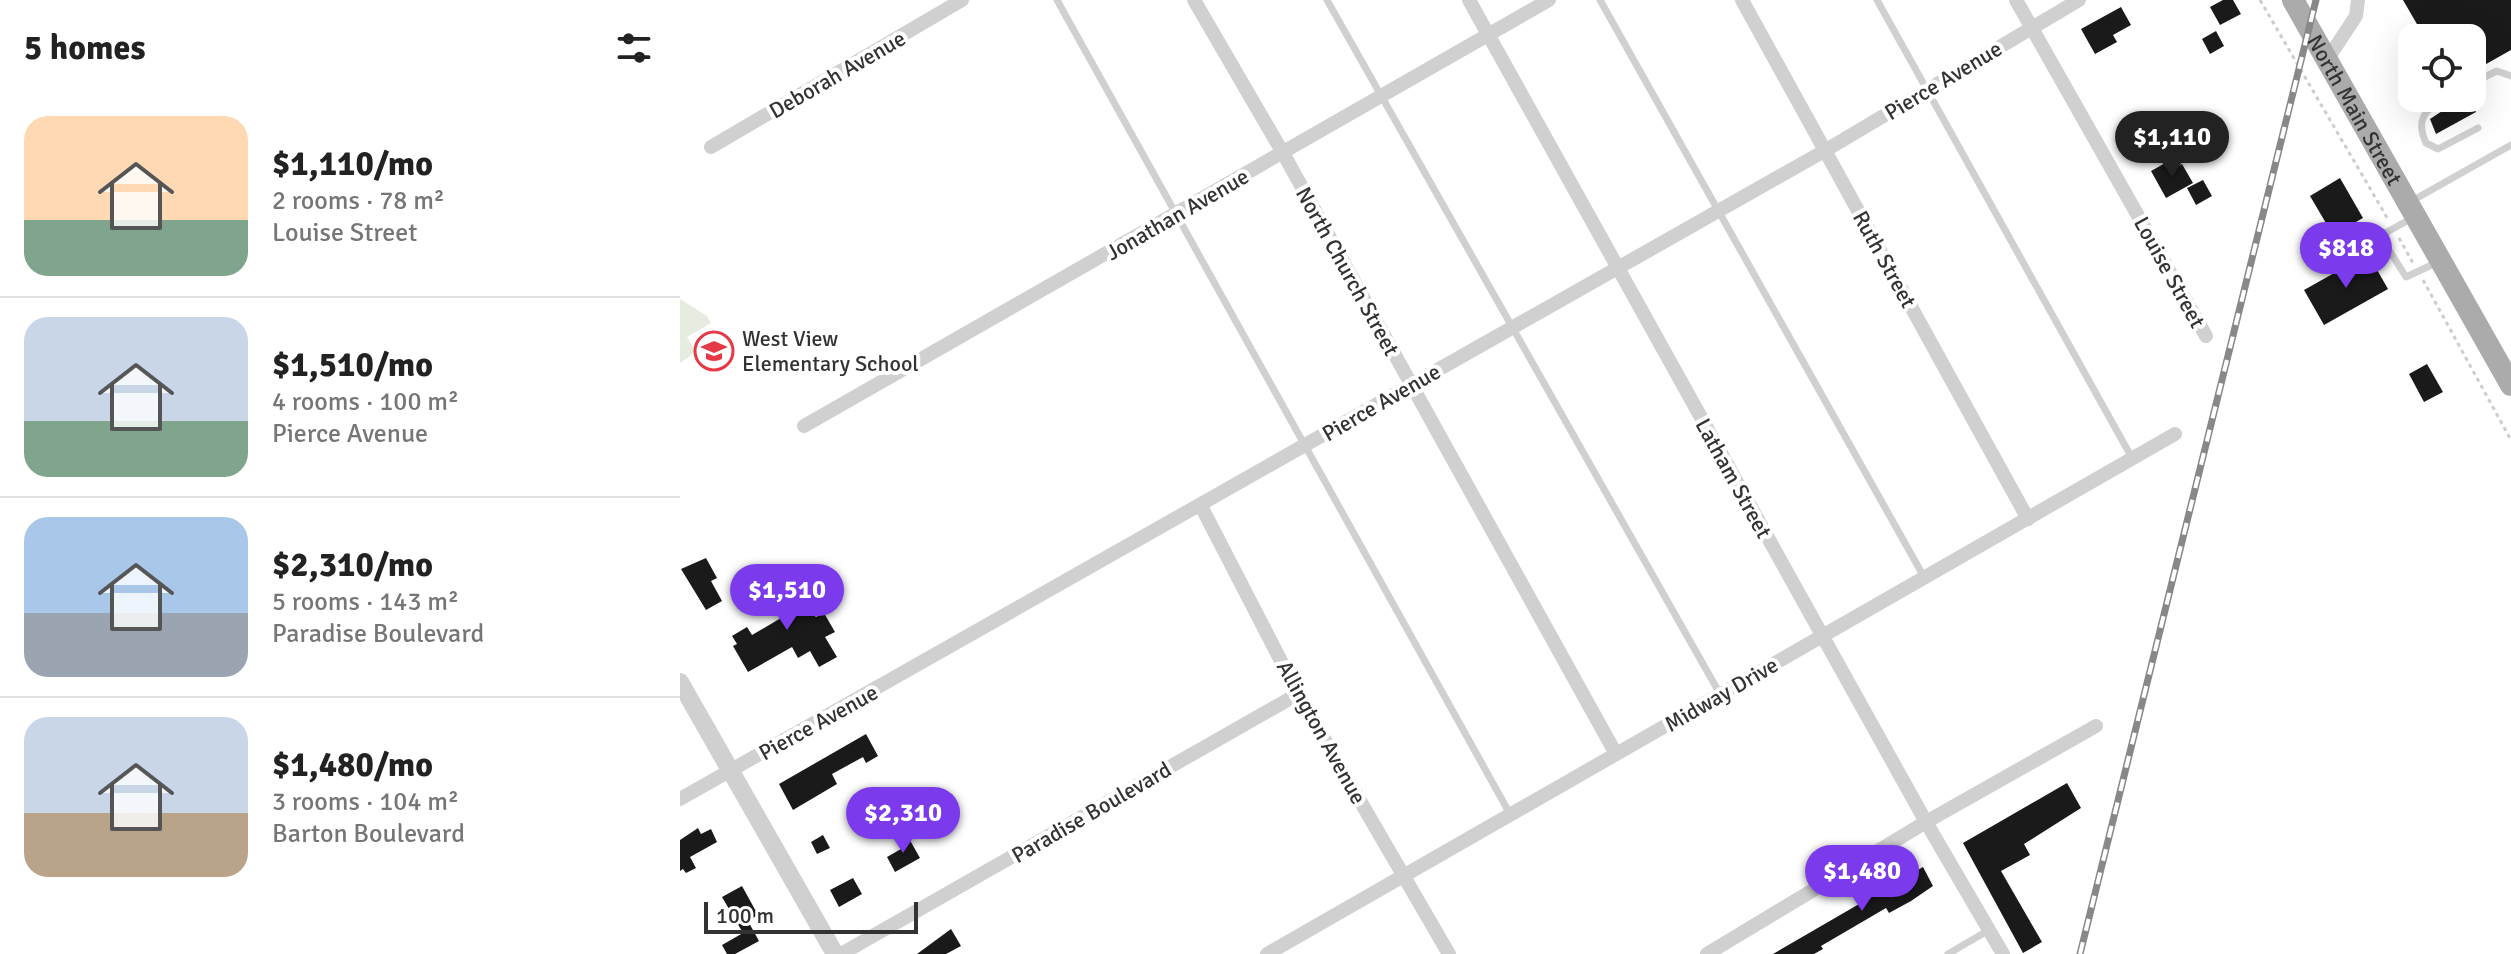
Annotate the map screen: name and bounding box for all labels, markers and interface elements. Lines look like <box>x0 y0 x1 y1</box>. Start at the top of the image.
street label: Deborah Avenue <box>764 24 910 124</box>
map controls <box>2398 24 2486 112</box>
button: locate <box>2398 24 2486 112</box>
icon: filters <box>612 26 656 70</box>
text: 5 homes <box>24 27 145 69</box>
street label: North Main Street <box>2301 30 2408 190</box>
street label: Pierce Avenue <box>1880 35 2007 126</box>
pin: $1,110 <box>2107 111 2237 179</box>
text: $1,110 <box>2133 121 2211 153</box>
text: $1,110/mo <box>272 143 433 185</box>
icon: home <box>88 148 184 244</box>
street label: Jonathan Avenue <box>1101 163 1254 266</box>
street label: North Church Street <box>1290 182 1405 361</box>
text: 2 rooms · 78 m² <box>272 185 445 217</box>
street label: Ruth Street <box>1847 206 1922 313</box>
street label: Louise Street <box>2128 212 2211 333</box>
text: Louise Street <box>272 217 417 249</box>
pin: $818 <box>2299 222 2393 290</box>
text: $818 <box>2318 232 2374 264</box>
place label: West View Elementary School <box>742 325 919 377</box>
school or university icon: West View Elementary School <box>693 330 735 372</box>
text: $1,510/mo <box>272 344 433 386</box>
icon: home <box>88 349 184 445</box>
street label: Pierce Avenue <box>1317 358 1445 447</box>
text: 4 rooms · 100 m² <box>272 386 459 418</box>
street label: Latham Street <box>1690 414 1778 543</box>
text: Pierce Avenue <box>272 418 428 450</box>
text: $2,310/mo <box>272 544 433 586</box>
icon: home <box>88 549 184 645</box>
pin: $1,510 <box>722 564 852 632</box>
text: $1,510 <box>748 574 826 606</box>
text: 5 rooms · 143 m² <box>272 586 459 618</box>
text: Paradise Boulevard <box>272 618 484 650</box>
street label: Midway Drive <box>1660 651 1783 738</box>
street label: Allington Avenue <box>1271 656 1372 809</box>
street label: Pierce Avenue <box>754 679 883 766</box>
text: $1,480/mo <box>272 744 433 786</box>
icon: home <box>88 749 184 845</box>
street label: Paradise Boulevard <box>1007 756 1176 869</box>
text: 3 rooms · 104 m² <box>272 786 459 818</box>
pin: $2,310 <box>838 787 968 855</box>
text: $2,310 <box>864 797 942 829</box>
text: Barton Boulevard <box>272 818 465 850</box>
pin: $1,480 <box>1797 845 1927 913</box>
text: $1,480 <box>1823 855 1901 887</box>
scale bar <box>704 898 918 934</box>
text: 100 m <box>716 902 774 929</box>

